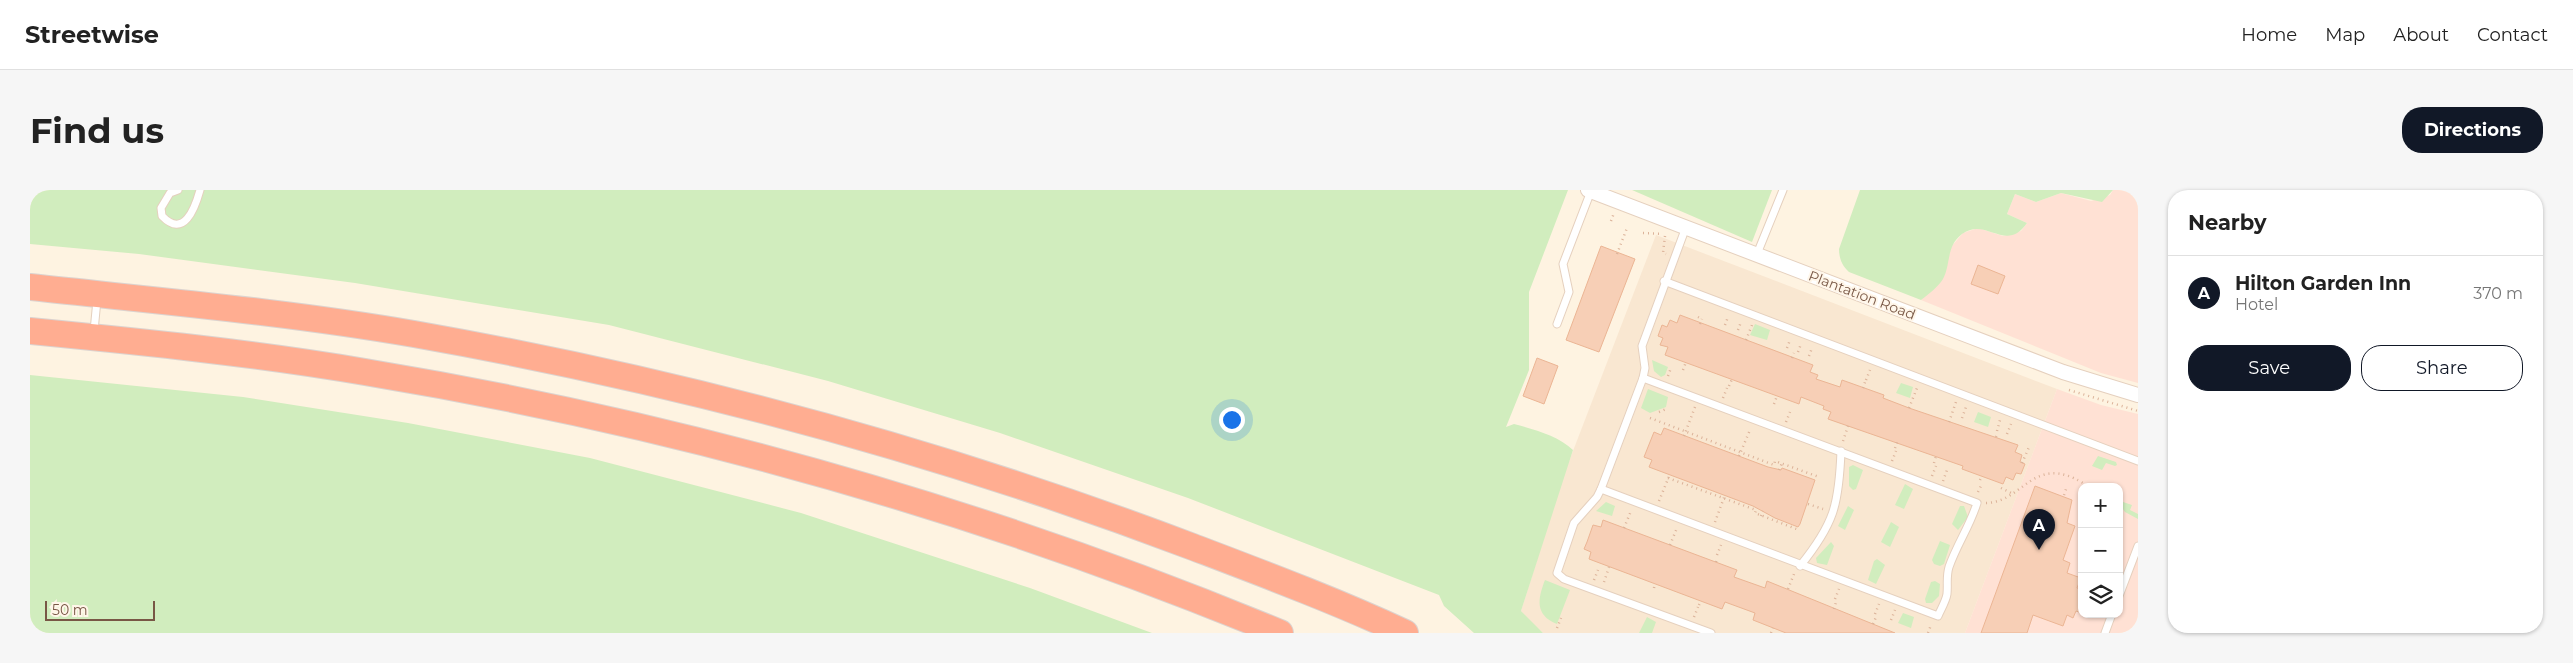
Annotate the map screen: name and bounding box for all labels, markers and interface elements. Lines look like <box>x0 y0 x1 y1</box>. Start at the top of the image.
text: Streetwise <box>25 20 159 49</box>
text: Home <box>2241 24 2297 46</box>
text: Map <box>2325 24 2365 46</box>
text: About <box>2393 24 2449 46</box>
text: Contact <box>2477 24 2548 46</box>
button: Directions <box>2402 107 2543 153</box>
text: Find us <box>30 109 164 152</box>
text: Nearby <box>2188 210 2267 235</box>
street label: Plantation Road <box>1806 266 1918 324</box>
text: Hilton Garden Inn <box>2235 272 2411 295</box>
text: A <box>2198 284 2210 303</box>
text: 370 m <box>2473 284 2523 303</box>
text: Hotel <box>2235 295 2278 314</box>
button: Save <box>2188 345 2351 391</box>
button: Share <box>2361 345 2523 391</box>
your location <box>1219 407 1245 433</box>
map controls <box>2078 483 2123 618</box>
button: + <box>2078 483 2123 528</box>
pin: A <box>2023 509 2055 550</box>
button: − <box>2078 528 2123 573</box>
button: layers <box>2078 573 2123 618</box>
scale bar <box>45 598 155 621</box>
text: 50 m <box>52 601 88 619</box>

